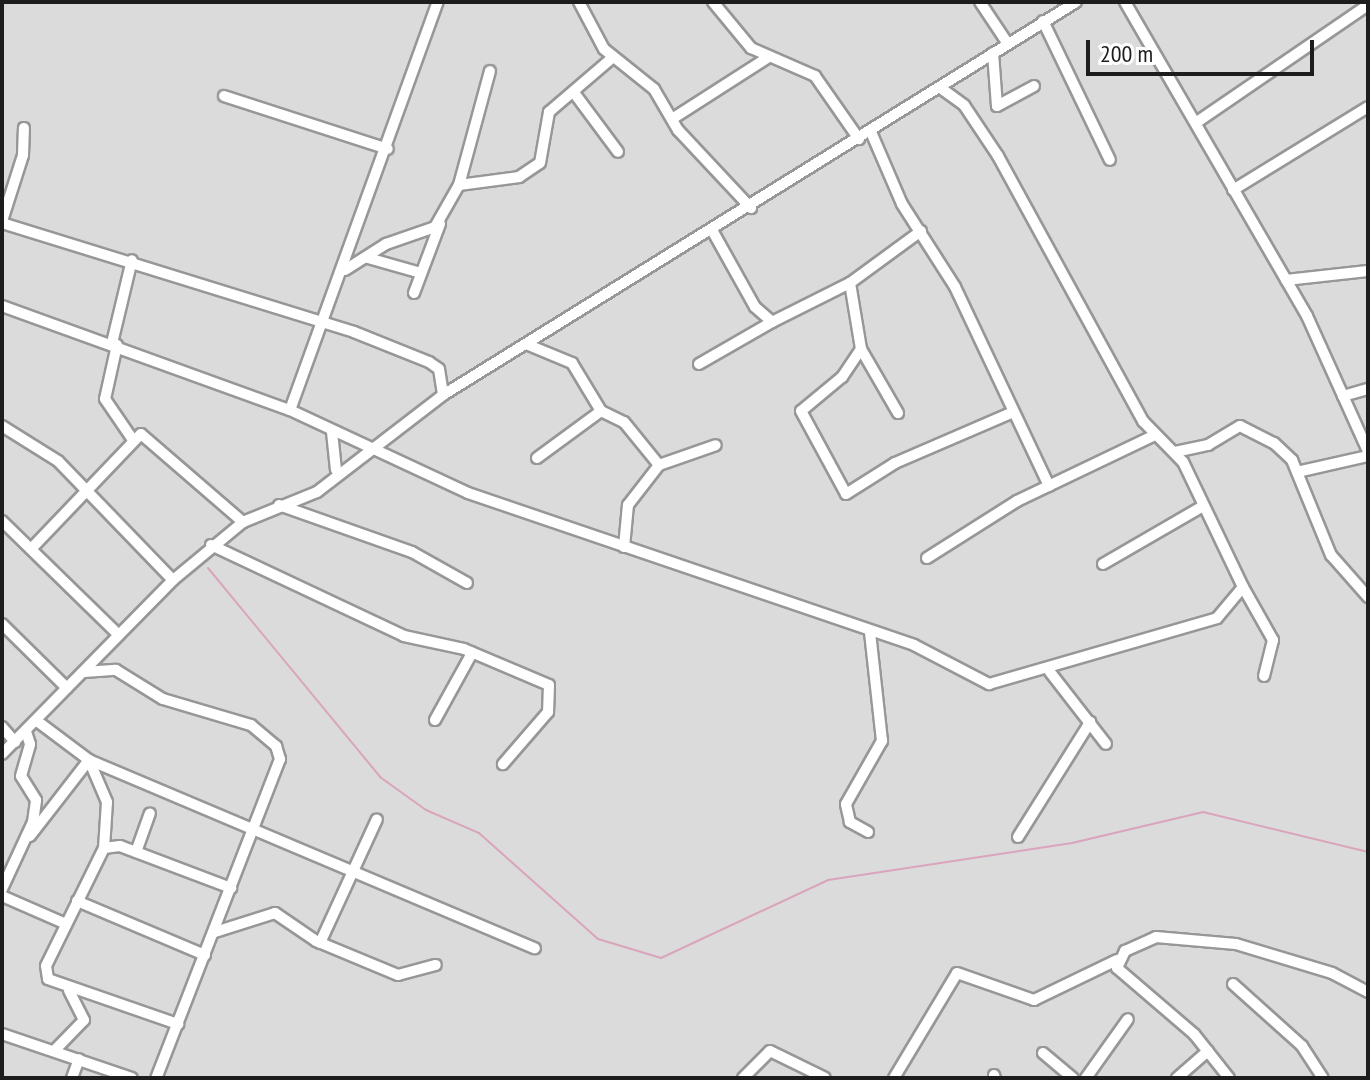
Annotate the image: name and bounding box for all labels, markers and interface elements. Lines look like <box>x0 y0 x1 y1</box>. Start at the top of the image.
scale bar <box>1090 24 1318 74</box>
text: 200 m <box>1100 38 1153 69</box>

